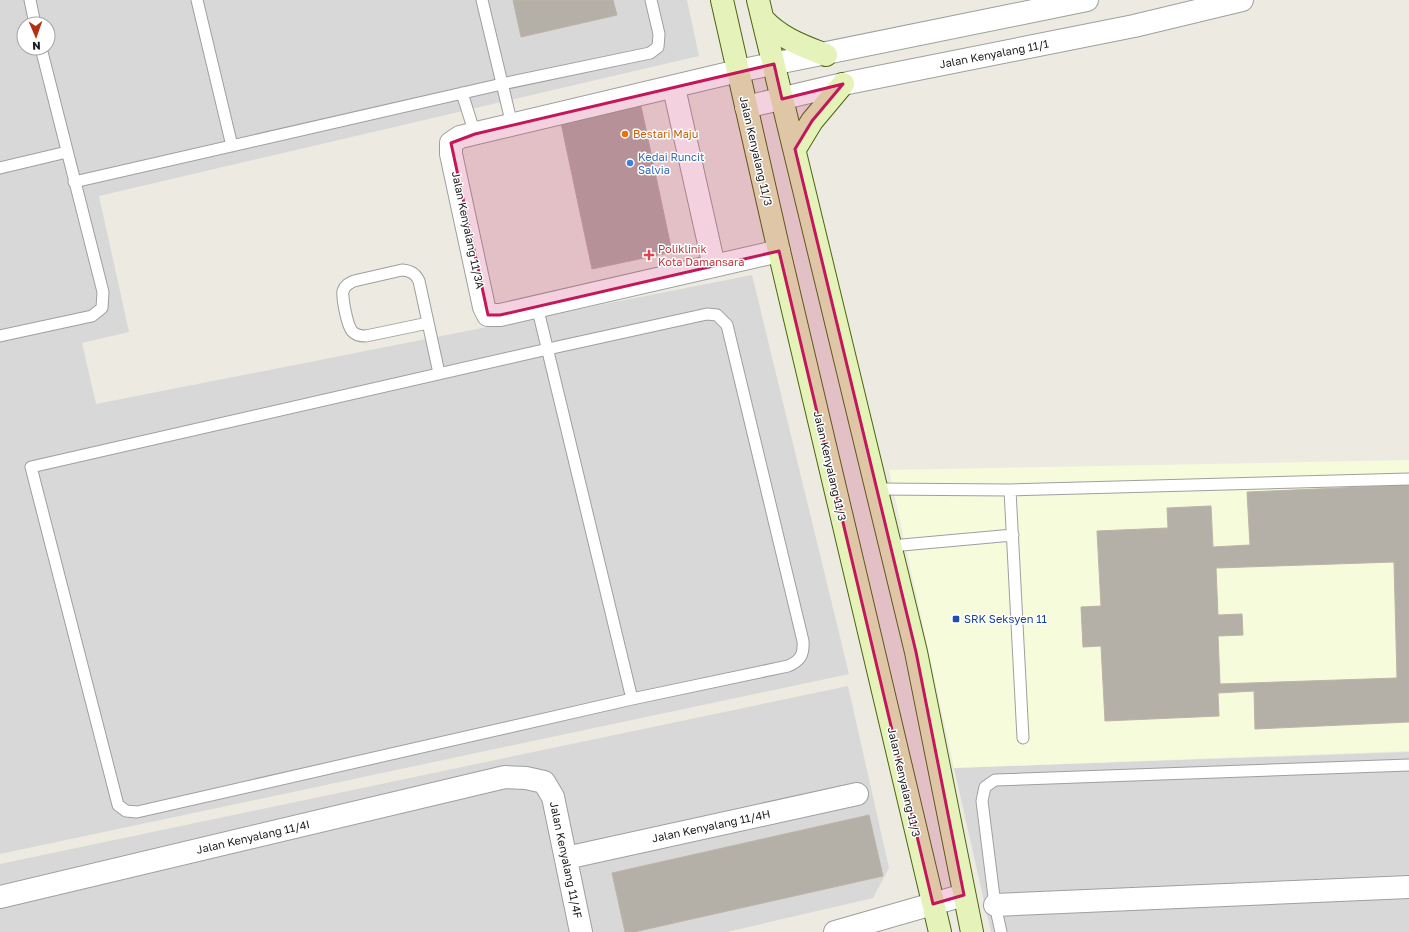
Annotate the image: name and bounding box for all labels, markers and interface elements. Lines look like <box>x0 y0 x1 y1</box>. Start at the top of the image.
north arrow <box>16 16 56 56</box>
street label: Jalan Kenyalang 11/1 <box>938 37 1050 71</box>
text: N <box>32 40 41 53</box>
street label: Jalan Kenyalang 11/3 <box>738 95 775 207</box>
place label: Bestari Maju <box>633 127 698 140</box>
marker: Bestari Maju <box>620 129 630 139</box>
place label: Kedai Runcit Salvia <box>638 150 704 176</box>
marker: Kedai Runcit Salvia <box>625 158 635 168</box>
street label: Jalan Kenyalang 11/3A <box>450 170 487 290</box>
place label: Poliklinik Kota Damansara <box>658 242 744 268</box>
marker: Poliklinik Kota Damansara <box>643 249 655 261</box>
street label: Jalan Kenyalang 11/3 <box>812 410 849 522</box>
place label: SRK Seksyen 11 <box>964 612 1047 625</box>
marker: SRK Seksyen 11 <box>951 614 961 624</box>
street label: Jalan Kenyalang 11/3 <box>886 726 923 838</box>
street label: Jalan Kenyalang 11/4F <box>548 800 585 920</box>
street label: Jalan Kenyalang 11/4H <box>650 807 771 844</box>
street label: Jalan Kenyalang 11/4I <box>195 817 311 856</box>

